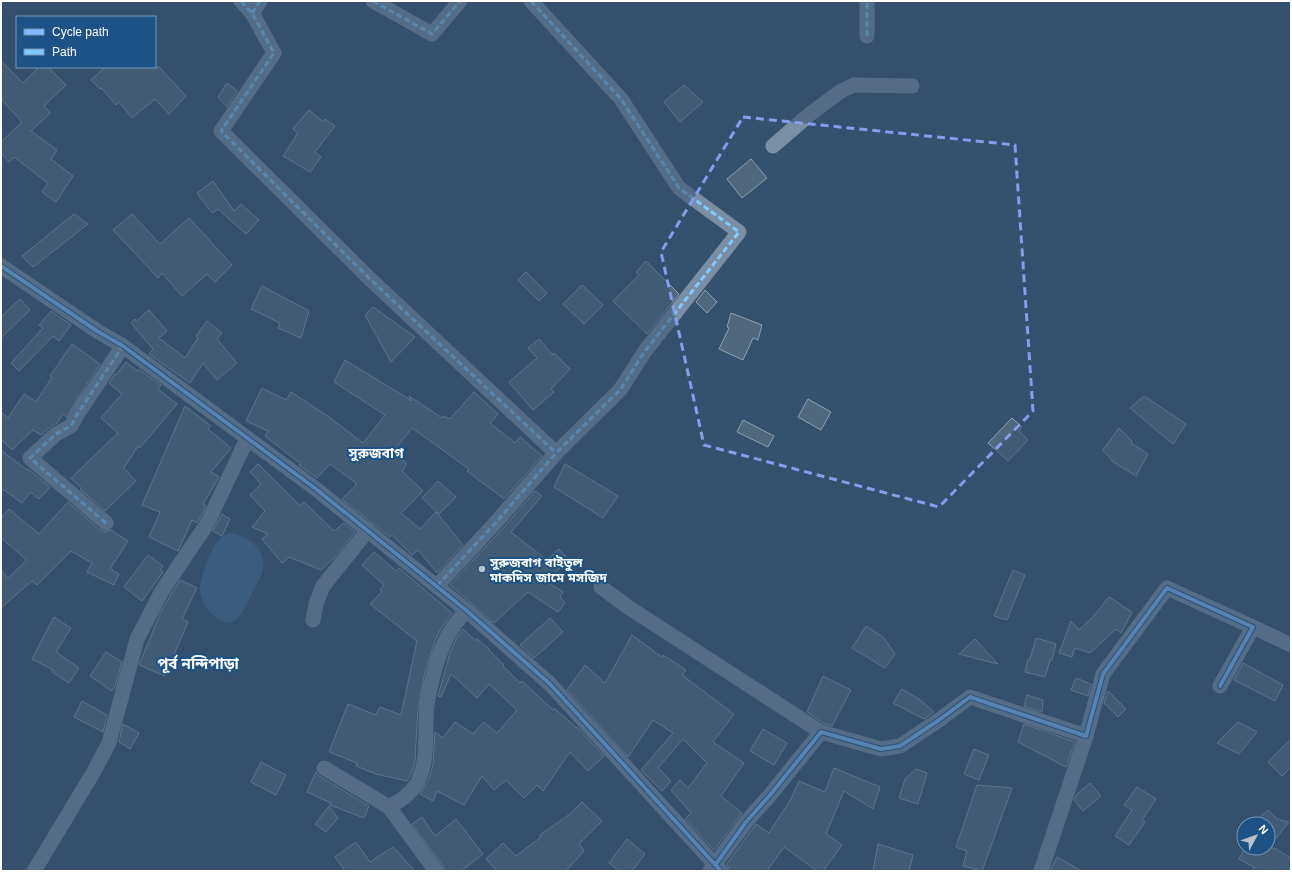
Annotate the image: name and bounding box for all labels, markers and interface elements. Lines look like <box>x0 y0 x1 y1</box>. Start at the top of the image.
legend <box>16 16 156 68</box>
text: Cycle path <box>52 25 109 39</box>
text: Path <box>52 45 77 59</box>
district label: সুরুজবাগ <box>347 445 404 462</box>
place label: সুরুজবাগ বাইতুল মাকদিস জামে মসজিদ <box>489 555 608 585</box>
marker: সুরুজবাগ বাইতুল মাকদিস জামে মসজিদ <box>477 564 487 574</box>
district label: পূর্ব নন্দিপাড়া <box>157 654 239 674</box>
north arrow <box>1236 816 1276 856</box>
text: N <box>1256 823 1271 836</box>

